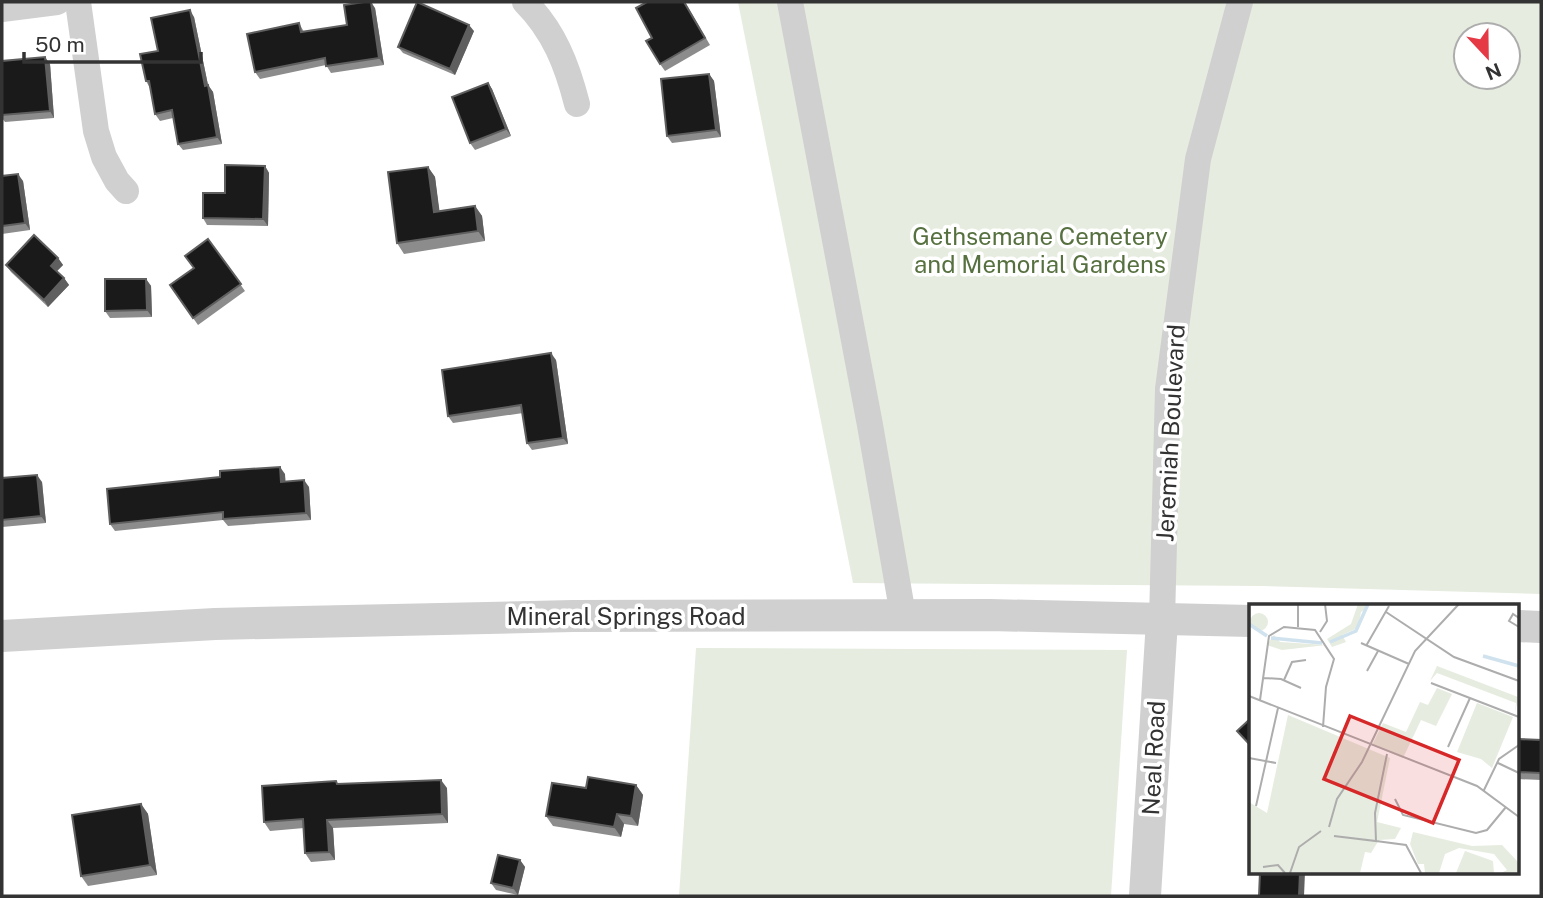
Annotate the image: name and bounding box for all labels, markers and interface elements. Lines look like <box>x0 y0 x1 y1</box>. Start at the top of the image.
scale bar <box>24 21 201 65</box>
north arrow <box>1452 21 1522 91</box>
text: 50 m <box>35 32 85 57</box>
text: N <box>1482 59 1504 85</box>
park label: Gethsemane Cemetery and Memorial Gardens <box>912 222 1168 278</box>
street label: Jeremiah Boulevard <box>1150 323 1190 542</box>
street label: Mineral Springs Road <box>506 602 746 630</box>
inset map <box>1249 604 1518 874</box>
street label: Neal Road <box>1136 700 1170 816</box>

